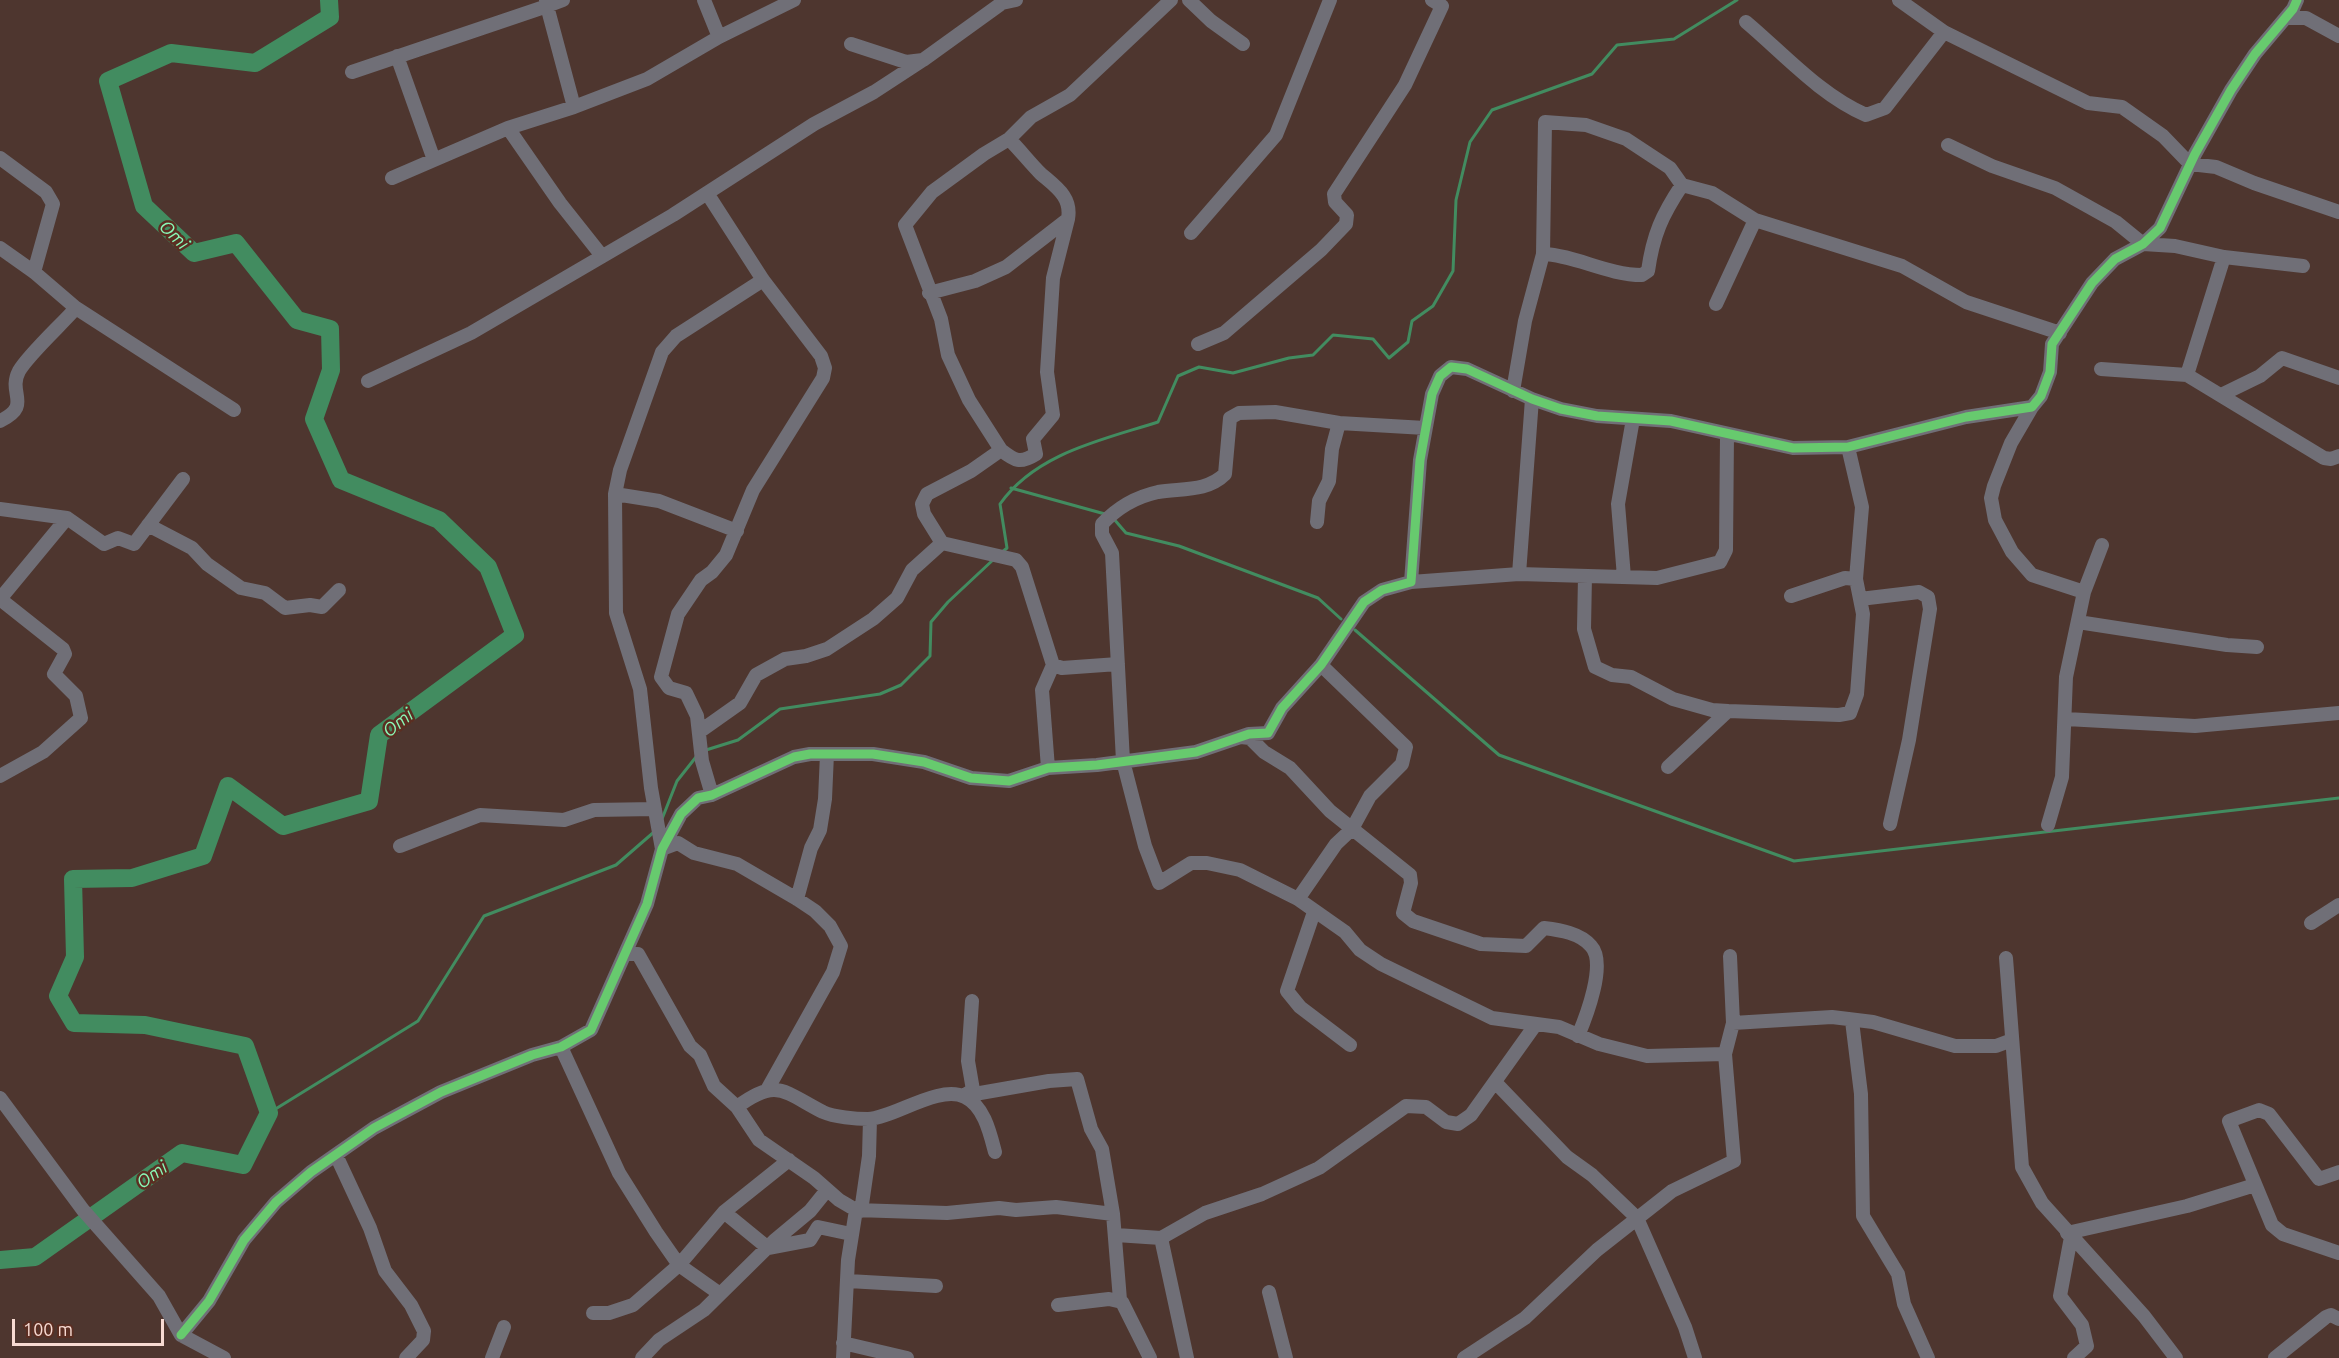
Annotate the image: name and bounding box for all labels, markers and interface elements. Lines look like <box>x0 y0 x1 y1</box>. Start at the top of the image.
water label: Omi <box>155 216 193 254</box>
water label: Omi <box>378 704 418 742</box>
water label: Omi <box>132 1157 172 1193</box>
scale bar <box>15 1307 166 1345</box>
text: 100 m <box>23 1319 73 1339</box>

